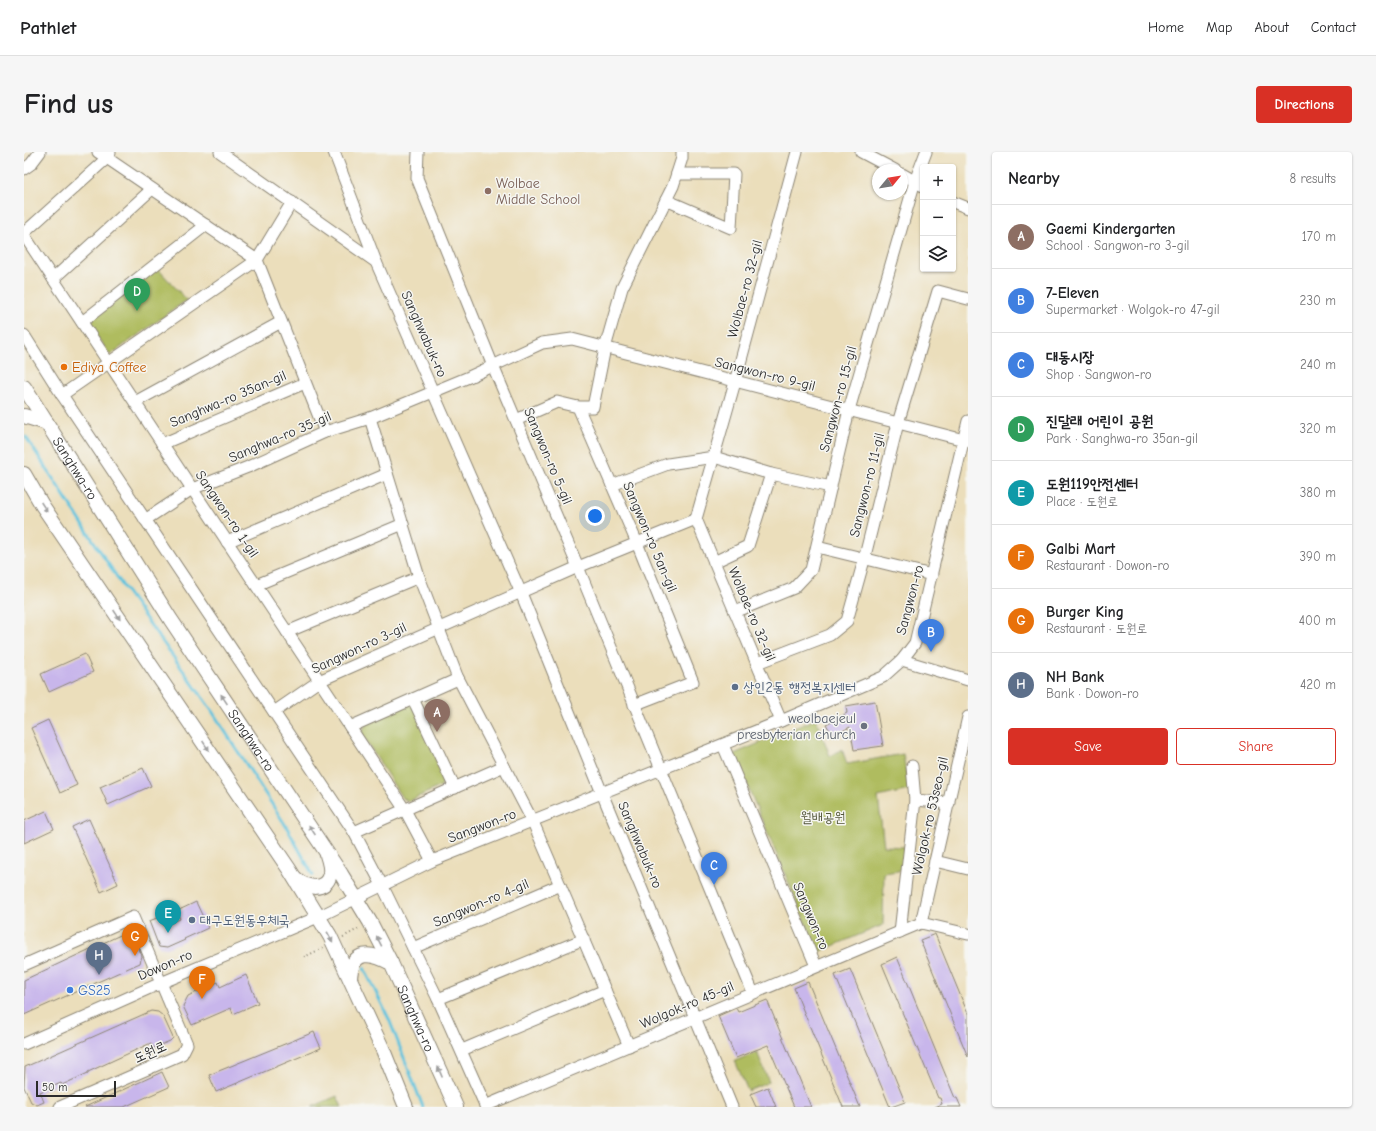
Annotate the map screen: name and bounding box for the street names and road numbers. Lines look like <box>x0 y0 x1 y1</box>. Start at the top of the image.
street label: Wolbae-ro 32-gil <box>724 238 766 340</box>
street label: Sanghwabuk-ro <box>397 288 451 380</box>
street label: Sangwon-ro 15-gil <box>816 344 860 454</box>
street label: Sangwon-ro 9-gil <box>713 353 817 395</box>
street label: Sanghwa-ro 35an-gil <box>167 367 289 431</box>
street label: Sangwon-ro 5-gil <box>520 405 576 507</box>
street label: Sanghwa-ro 35-gil <box>226 408 334 466</box>
street label: Sangwon-ro 11-gil <box>846 431 888 539</box>
street label: Sanghwa-ro <box>49 433 101 503</box>
street label: Sangwon-ro 1-gil <box>192 467 262 561</box>
street label: Sangwon-ro 5an-gil <box>619 479 681 595</box>
street label: Sangwon-ro <box>893 563 927 637</box>
street label: Wolbae-ro 32-gil <box>725 564 779 664</box>
street label: Sangwon-ro 3-gil <box>309 619 409 677</box>
street label: Sanghwa-ro <box>224 706 278 774</box>
street label: Wolgok-ro 53seo-gil <box>908 755 952 877</box>
street label: Sanghwabuk-ro <box>614 799 666 891</box>
street label: Sangwon-ro <box>445 805 519 847</box>
street label: Sangwon-ro 4-gil <box>431 875 531 931</box>
street label: Sangwon-ro <box>789 880 833 952</box>
street label: Dowon-ro <box>135 946 195 984</box>
street label: Wolgok-ro 45-gil <box>637 978 737 1032</box>
street label: Sanghwa-ro <box>394 982 438 1054</box>
street label: 도원로 <box>131 1037 169 1067</box>

